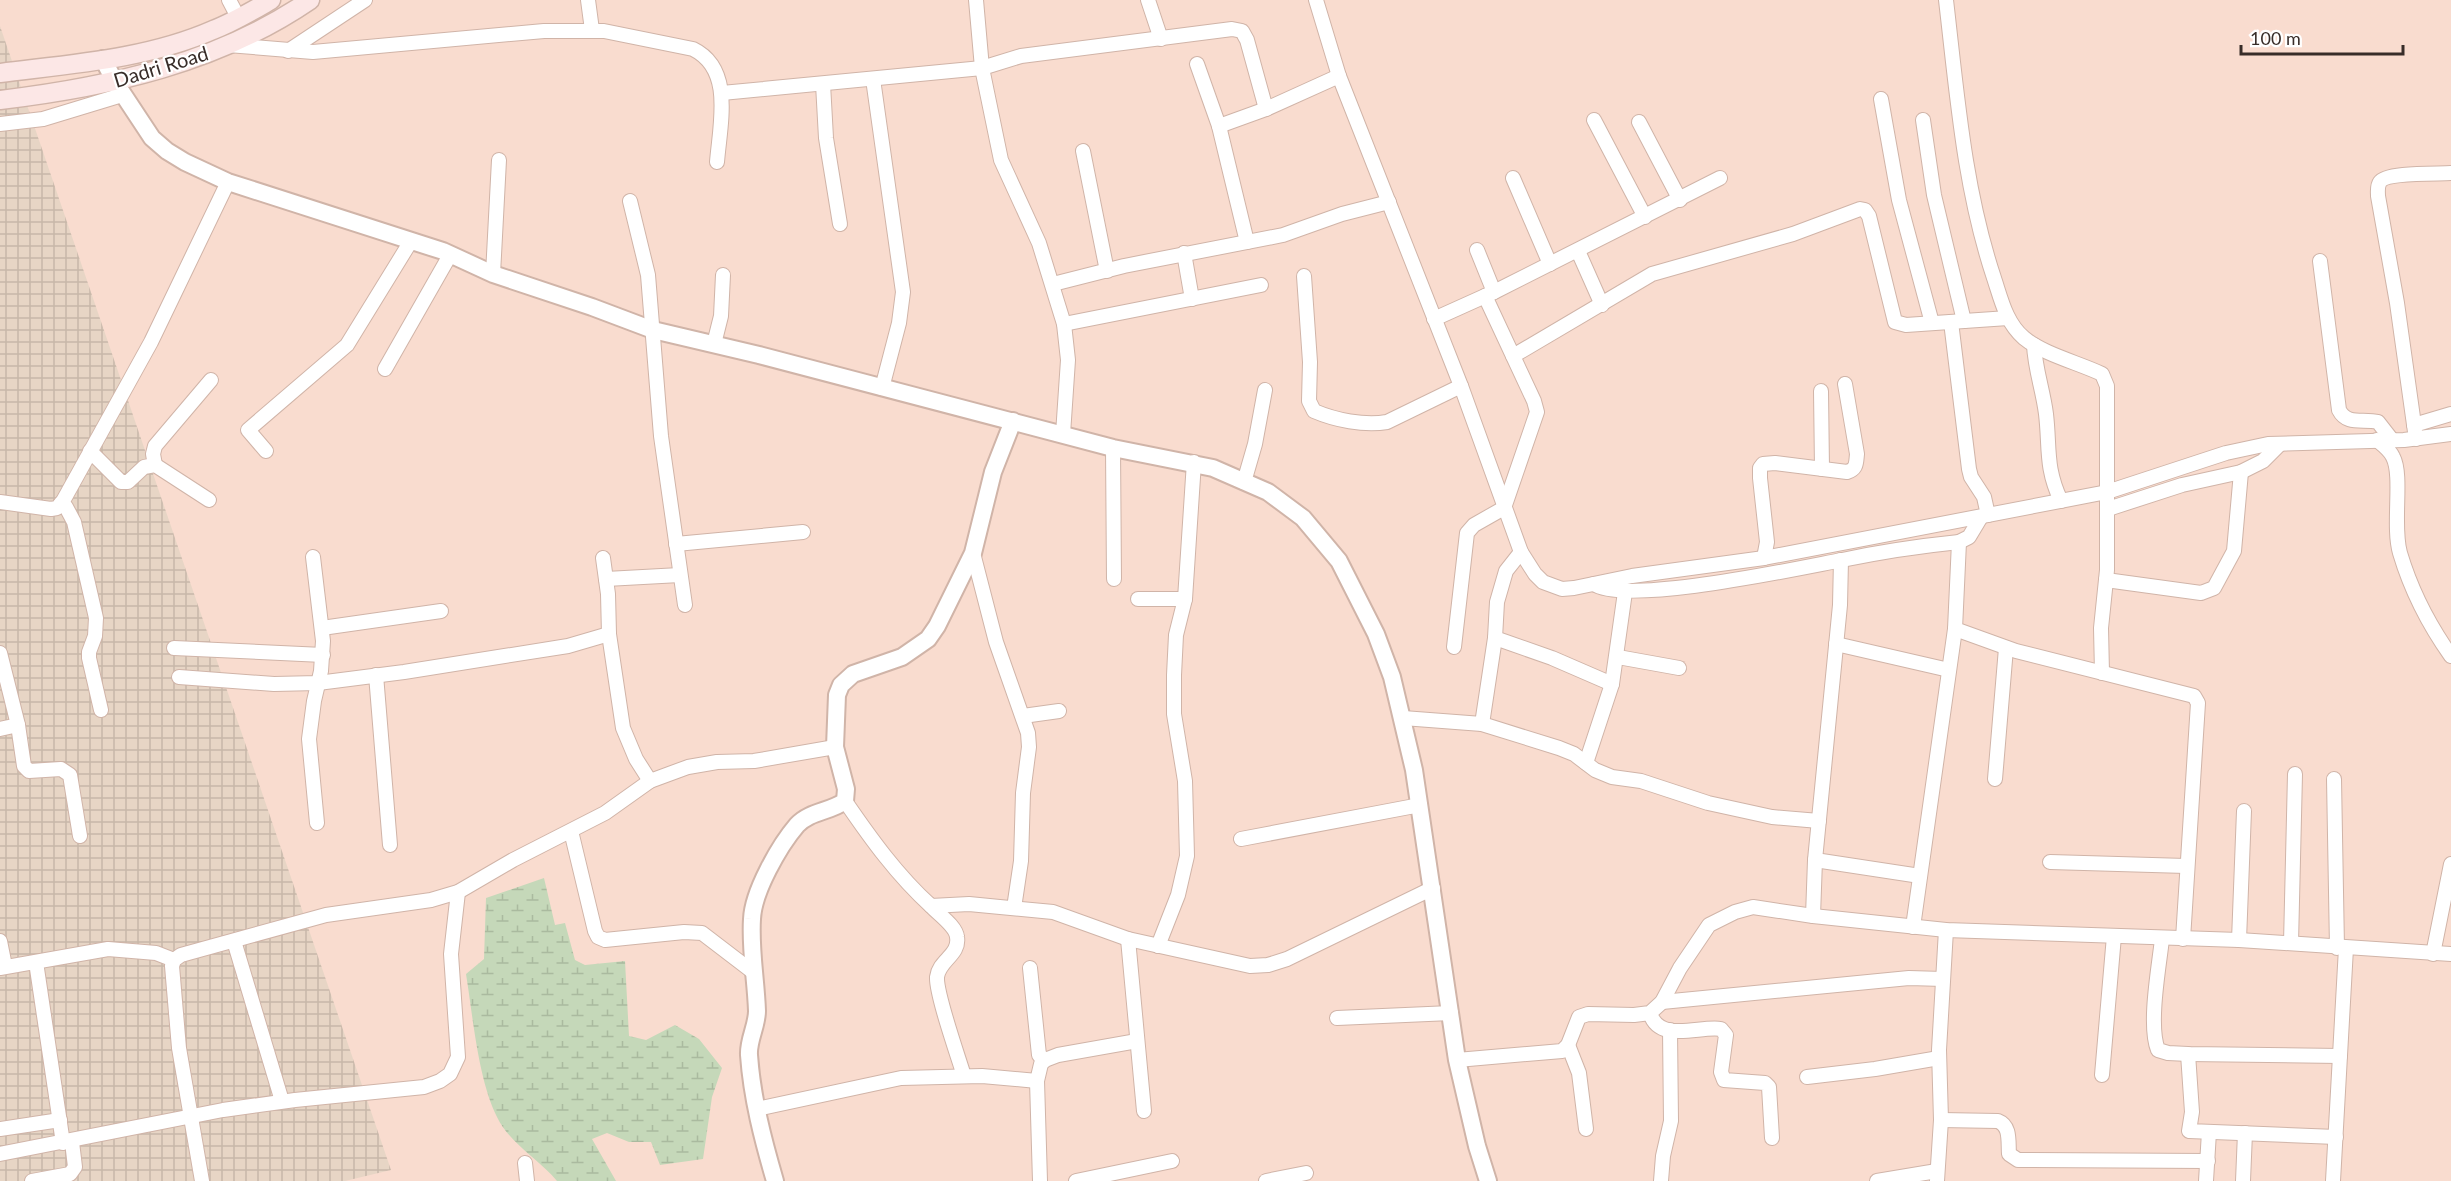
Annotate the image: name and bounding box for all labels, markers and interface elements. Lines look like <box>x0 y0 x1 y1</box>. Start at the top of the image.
scale bar <box>2241 18 2403 56</box>
text: 100 m <box>2250 27 2301 49</box>
street label: Dadri Road <box>111 40 211 92</box>

